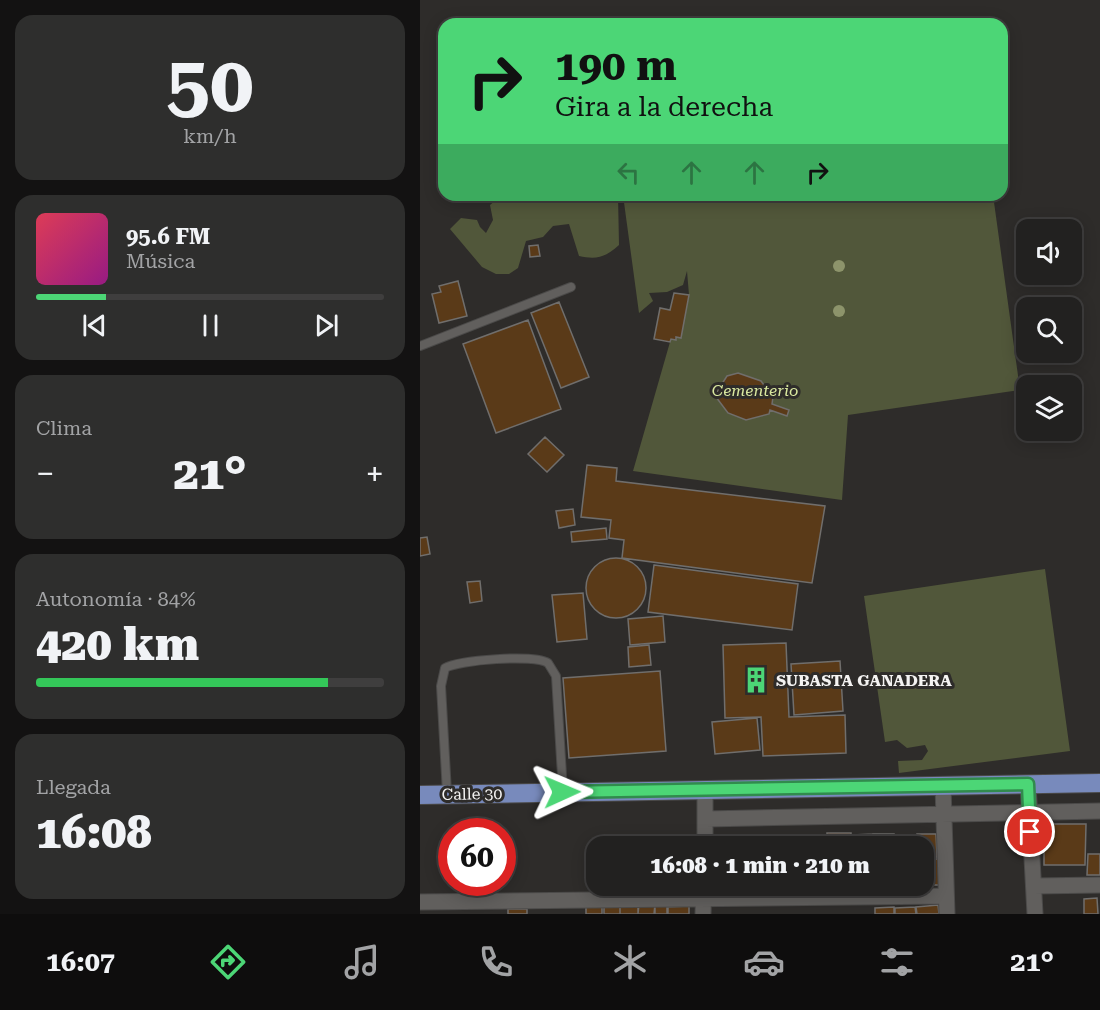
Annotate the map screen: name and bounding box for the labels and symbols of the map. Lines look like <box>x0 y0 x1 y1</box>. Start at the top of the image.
park label: Cementerio <box>712 381 798 400</box>
building icon: SUBASTA GANADERA <box>741 665 771 695</box>
place label: SUBASTA GANADERA <box>776 671 952 690</box>
position arrow <box>530 760 594 824</box>
street label: Calle 30 <box>441 784 503 804</box>
pin <box>1004 806 1055 857</box>
speed limit sign: 60 <box>438 818 516 896</box>

